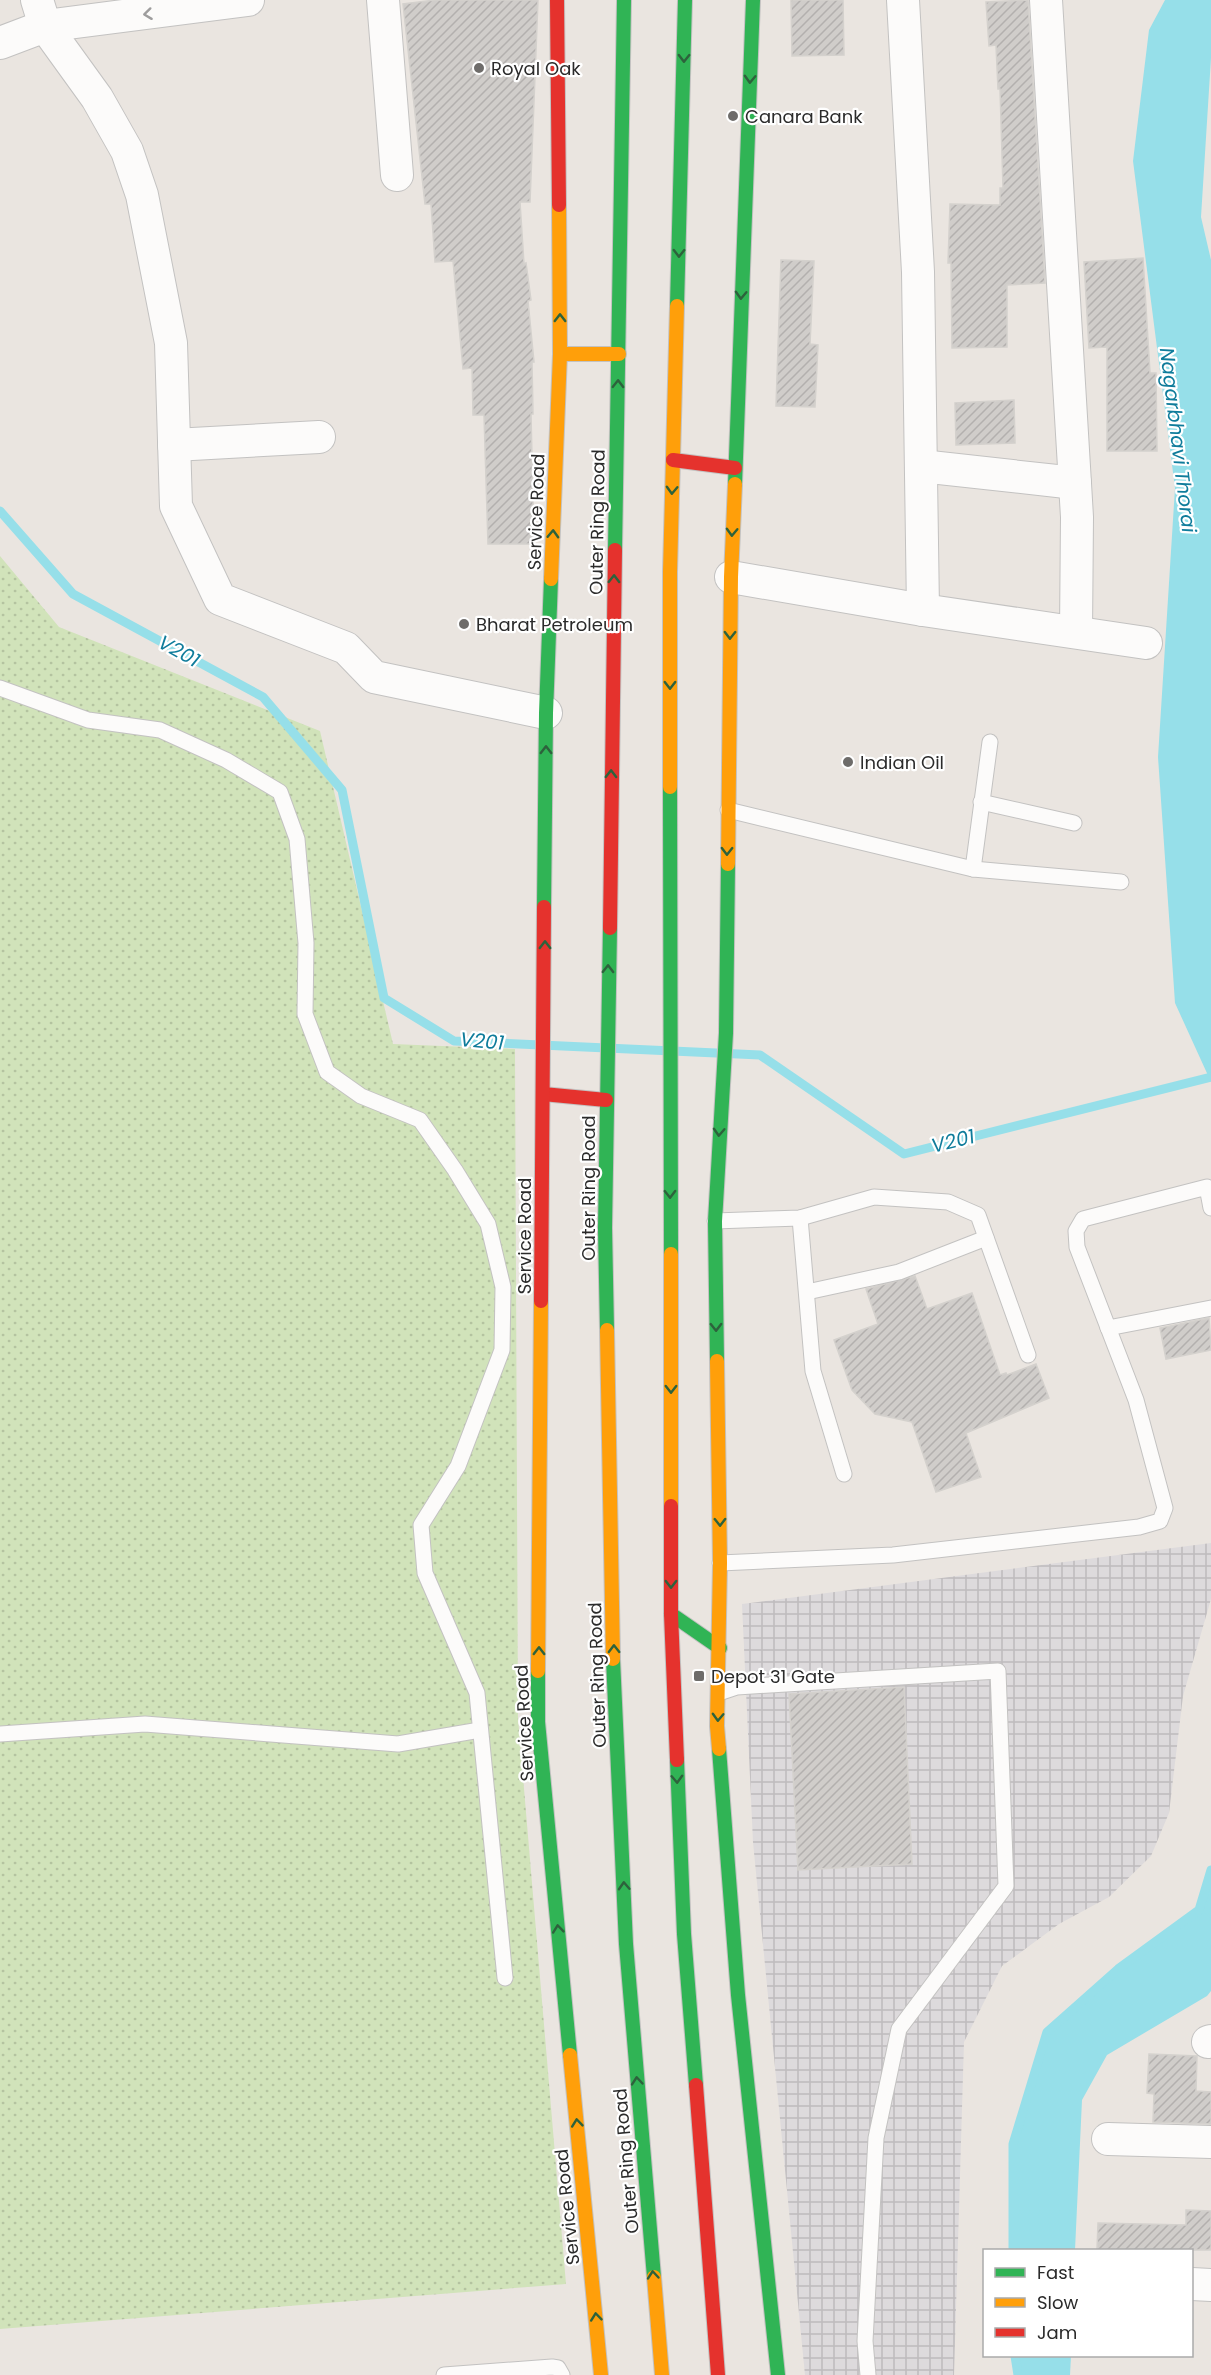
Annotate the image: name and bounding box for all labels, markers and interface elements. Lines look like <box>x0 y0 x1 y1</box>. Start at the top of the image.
one-way arrow <box>144 7 153 20</box>
one-way arrow <box>677 54 690 63</box>
place label: Royal Oak <box>491 56 581 81</box>
marker: Royal Oak <box>472 61 486 75</box>
one-way arrow <box>743 75 756 84</box>
place label: Canara Bank <box>745 104 863 129</box>
marker: Canara Bank <box>726 109 740 123</box>
one-way arrow <box>672 249 685 258</box>
one-way arrow <box>735 291 748 300</box>
one-way arrow <box>554 314 566 323</box>
water label: Nagarbhavi Thorai <box>1153 346 1203 535</box>
one-way arrow <box>612 380 624 389</box>
street label: Outer Ring Road <box>583 449 611 595</box>
street label: Service Road <box>521 453 551 571</box>
one-way arrow <box>666 486 679 495</box>
one-way arrow <box>726 528 739 537</box>
one-way arrow <box>547 530 560 539</box>
one-way arrow <box>608 575 621 584</box>
place label: Bharat Petroleum <box>476 612 633 637</box>
marker: Bharat Petroleum <box>457 617 471 631</box>
water label: V201 <box>153 628 205 674</box>
one-way arrow <box>724 631 736 640</box>
one-way arrow <box>664 681 676 690</box>
one-way arrow <box>540 746 552 755</box>
place label: Indian Oil <box>860 750 944 775</box>
marker: Indian Oil <box>841 755 855 769</box>
one-way arrow <box>605 769 617 778</box>
one-way arrow <box>721 847 734 856</box>
one-way arrow <box>538 941 551 950</box>
one-way arrow <box>602 964 614 973</box>
water label: V201 <box>459 1025 505 1057</box>
street label: Outer Ring Road <box>576 1115 601 1261</box>
water label: V201 <box>928 1122 978 1160</box>
one-way arrow <box>712 1127 725 1136</box>
street label: Service Road <box>512 1178 537 1294</box>
one-way arrow <box>664 1189 676 1198</box>
one-way arrow <box>710 1322 723 1331</box>
one-way arrow <box>665 1384 677 1393</box>
one-way arrow <box>713 1517 726 1526</box>
one-way arrow <box>665 1579 677 1588</box>
street label: Outer Ring Road <box>582 1602 612 1748</box>
one-way arrow <box>607 1645 620 1654</box>
one-way arrow <box>533 1646 545 1655</box>
street label: Service Road <box>508 1664 540 1782</box>
place label: Depot 31 Gate <box>711 1664 835 1689</box>
marker: Depot 31 Gate <box>692 1669 706 1683</box>
one-way arrow <box>712 1712 724 1721</box>
one-way arrow <box>671 1774 684 1783</box>
one-way arrow <box>617 1881 630 1890</box>
one-way arrow <box>552 1924 565 1933</box>
one-way arrow <box>631 2076 644 2085</box>
street label: Outer Ring Road <box>607 2087 645 2235</box>
one-way arrow <box>571 2118 584 2127</box>
street label: Service Road <box>548 2148 586 2266</box>
legend <box>983 2249 1193 2357</box>
text: Fast <box>1037 2260 1074 2285</box>
one-way arrow <box>647 2270 660 2279</box>
text: Slow <box>1037 2290 1079 2315</box>
one-way arrow <box>590 2312 603 2321</box>
text: Jam <box>1037 2320 1077 2345</box>

